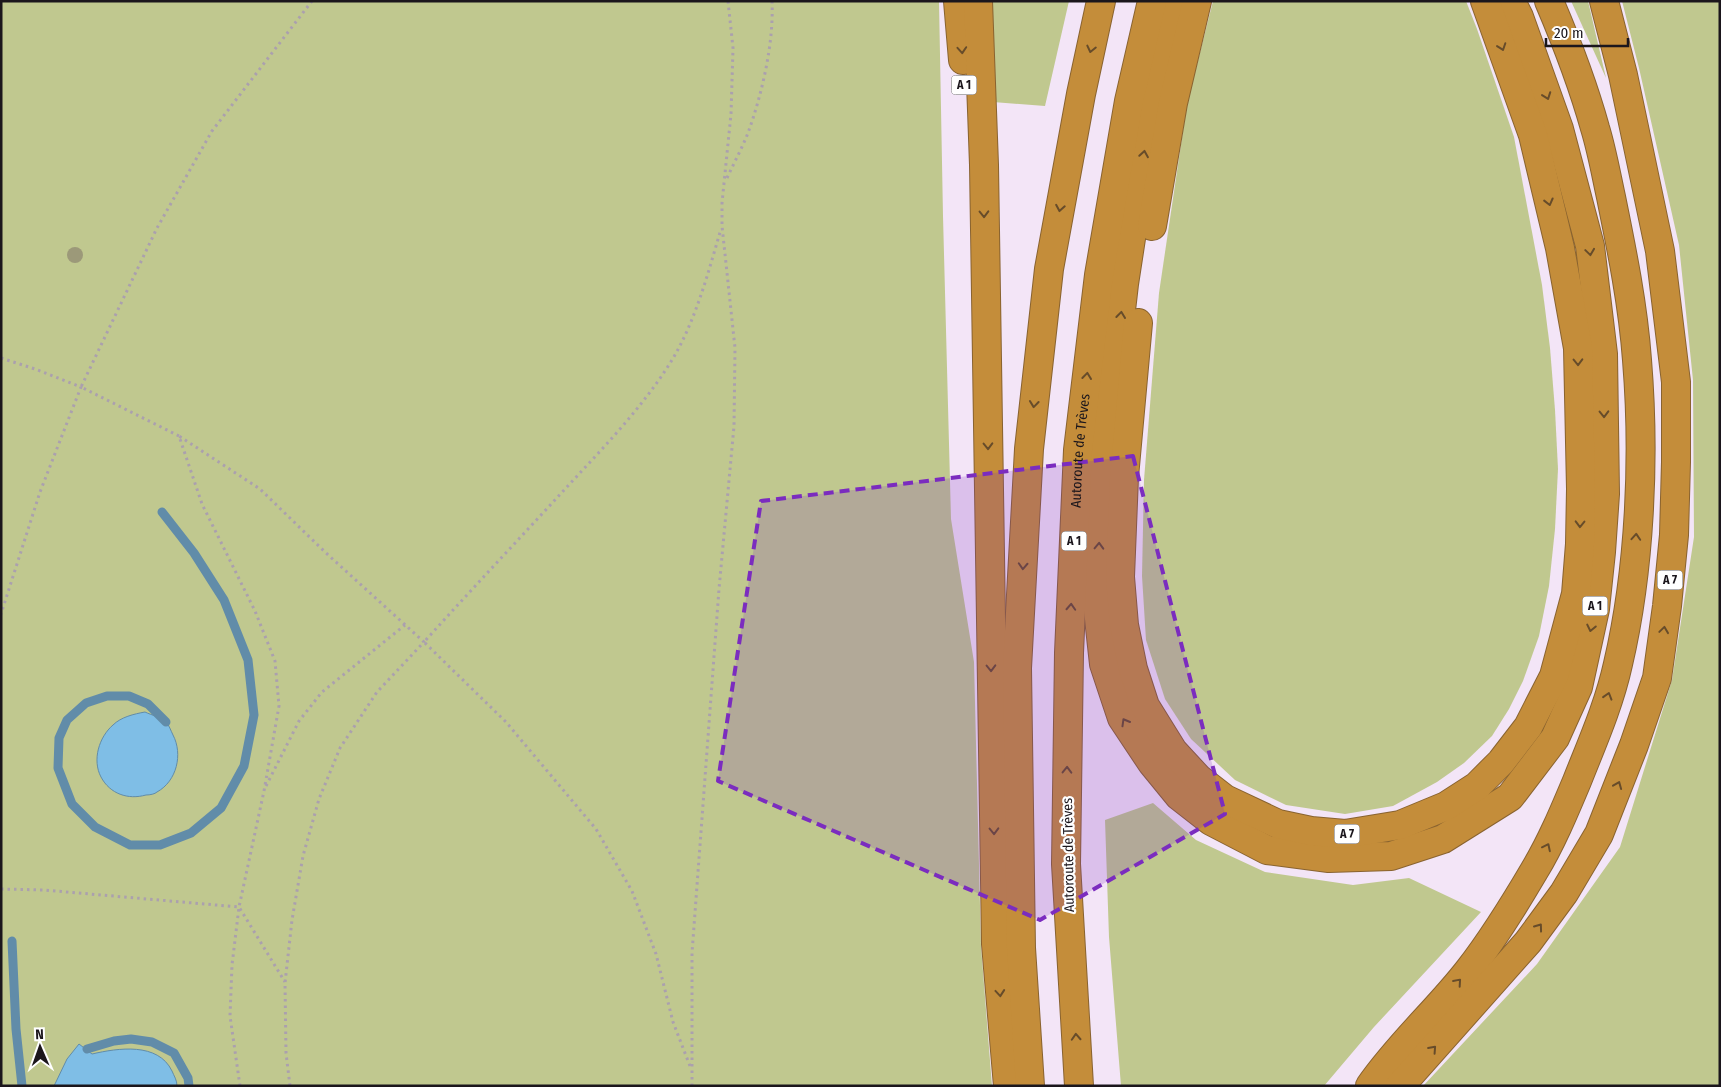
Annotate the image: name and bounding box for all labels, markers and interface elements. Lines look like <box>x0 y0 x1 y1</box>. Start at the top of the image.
scale bar <box>1546 15 1628 47</box>
text: 20 m <box>1554 24 1584 42</box>
one-way arrow <box>1496 42 1506 51</box>
one-way arrow <box>1086 44 1097 53</box>
one-way arrow <box>956 46 967 54</box>
road number: A 1 <box>952 76 976 94</box>
one-way arrow <box>1541 91 1551 100</box>
one-way arrow <box>1138 150 1149 158</box>
one-way arrow <box>1543 198 1554 207</box>
one-way arrow <box>1056 204 1066 213</box>
one-way arrow <box>979 210 989 218</box>
one-way arrow <box>1584 248 1595 256</box>
one-way arrow <box>1115 310 1126 318</box>
one-way arrow <box>1573 358 1583 366</box>
one-way arrow <box>1081 371 1092 379</box>
street label: Autoroute de Trèves <box>1067 393 1094 508</box>
one-way arrow <box>1029 400 1040 408</box>
one-way arrow <box>1599 410 1609 418</box>
one-way arrow <box>983 443 993 451</box>
one-way arrow <box>1575 520 1586 528</box>
road number: A 1 <box>1062 532 1086 550</box>
one-way arrow <box>1631 532 1642 540</box>
one-way arrow <box>1094 542 1104 550</box>
one-way arrow <box>1017 562 1028 570</box>
road number: A 7 <box>1658 570 1682 590</box>
road number: A 1 <box>1582 596 1608 616</box>
one-way arrow <box>1066 603 1077 611</box>
one-way arrow <box>1586 623 1596 632</box>
one-way arrow <box>1658 626 1669 634</box>
one-way arrow <box>986 664 997 672</box>
one-way arrow <box>1603 693 1613 701</box>
one-way arrow <box>1122 718 1132 727</box>
one-way arrow <box>1062 766 1073 774</box>
one-way arrow <box>1612 782 1622 790</box>
street label: Autoroute de Trèves <box>1059 798 1078 912</box>
road number: A 7 <box>1334 824 1360 844</box>
one-way arrow <box>989 827 999 835</box>
one-way arrow <box>1541 843 1551 852</box>
one-way arrow <box>1534 924 1542 933</box>
one-way arrow <box>1453 979 1462 988</box>
one-way arrow <box>994 989 1005 997</box>
north arrow <box>15 1022 65 1072</box>
text: N <box>35 1026 44 1043</box>
one-way arrow <box>1071 1033 1082 1041</box>
one-way arrow <box>1427 1046 1436 1055</box>

